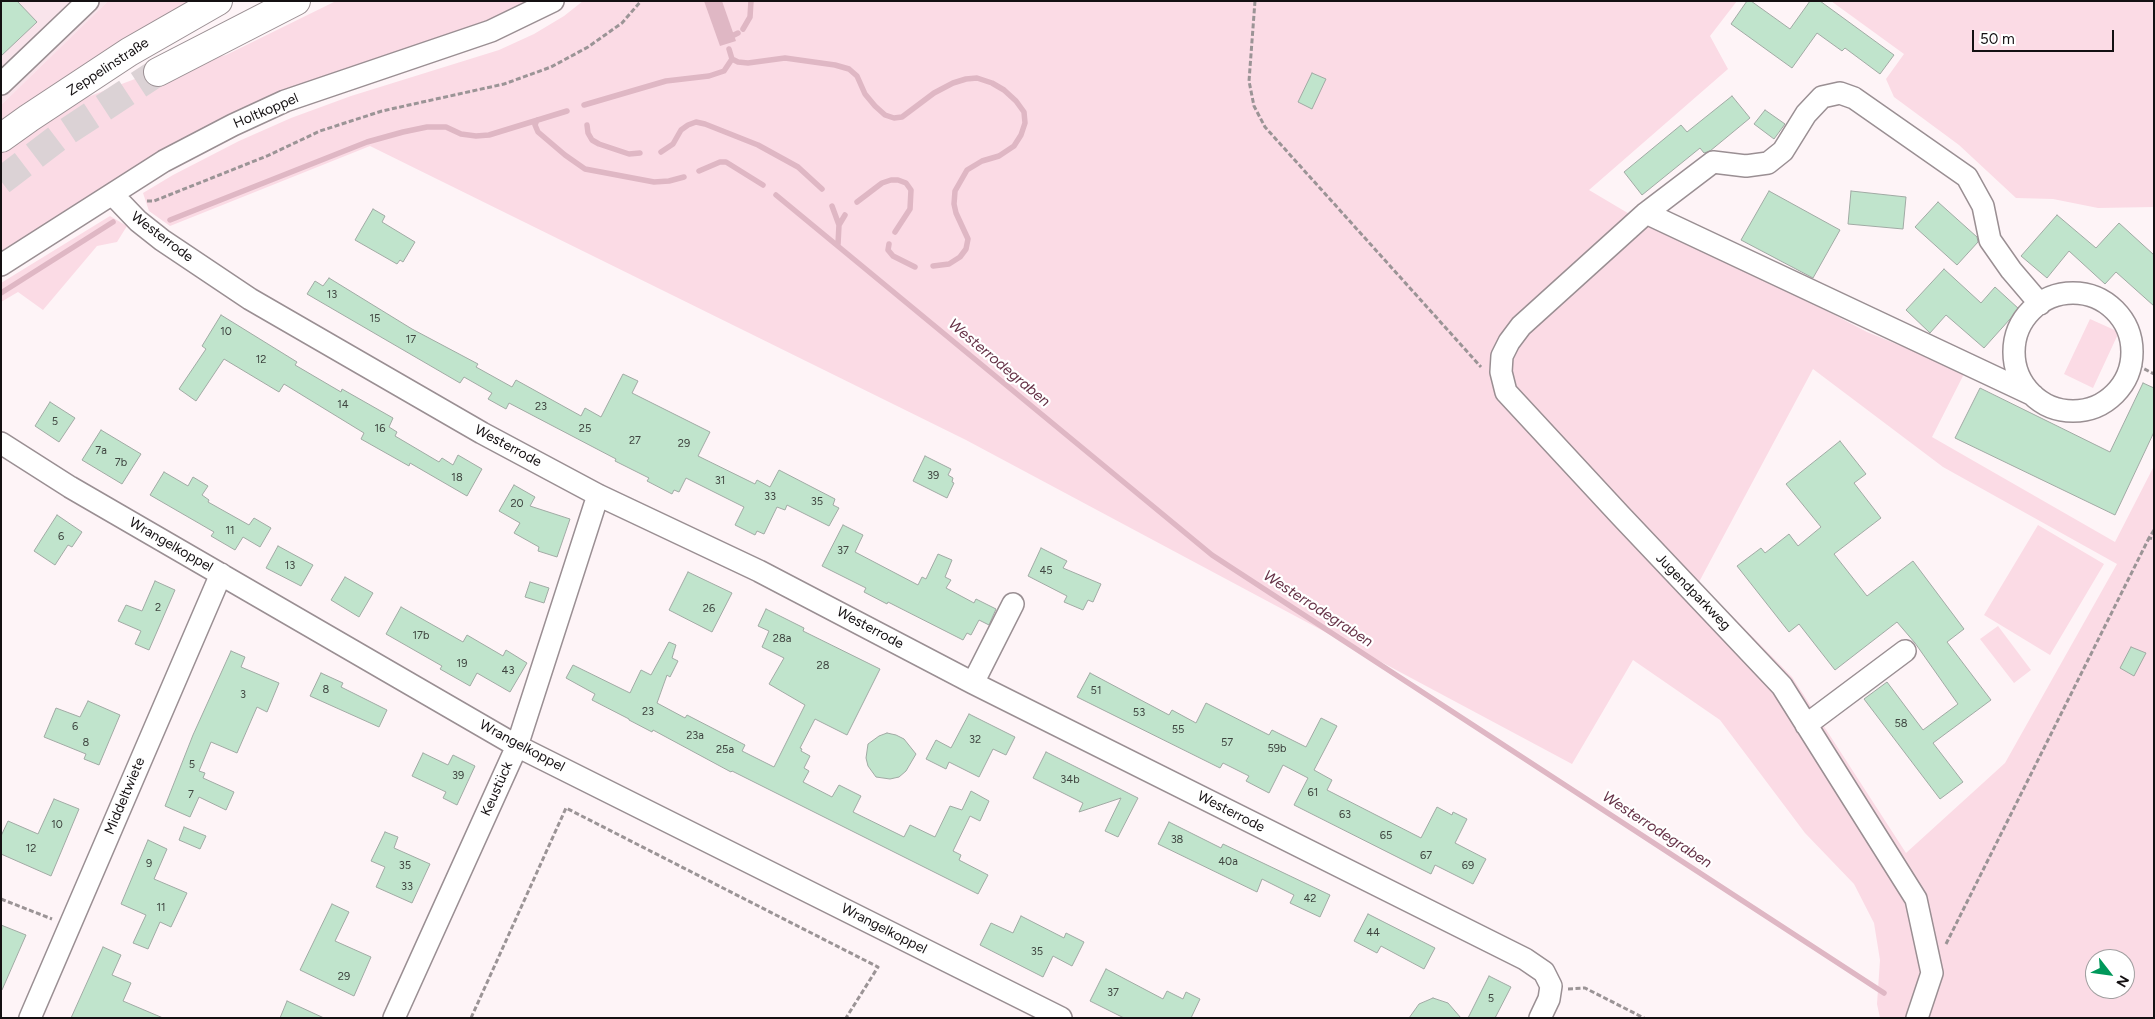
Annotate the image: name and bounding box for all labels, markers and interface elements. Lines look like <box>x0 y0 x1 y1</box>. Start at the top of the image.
scale bar <box>1975 20 2118 52</box>
text: 50 m <box>1980 30 2015 48</box>
street label: Zeppelinstraße <box>64 34 152 100</box>
street label: Holtkoppel <box>231 90 301 132</box>
street label: Westerrode <box>128 208 196 266</box>
house number: 13 <box>327 288 337 302</box>
house number: 15 <box>370 312 380 326</box>
water label: Westerrodegraben <box>945 315 1053 411</box>
house number: 10 <box>220 325 232 339</box>
house number: 17 <box>406 333 416 347</box>
house number: 12 <box>256 353 266 367</box>
house number: 14 <box>337 398 349 412</box>
house number: 23 <box>535 400 547 414</box>
house number: 5 <box>52 415 58 429</box>
street label: Westerrode <box>472 421 544 471</box>
house number: 16 <box>375 422 385 436</box>
house number: 25 <box>579 422 591 436</box>
house number: 27 <box>629 434 641 448</box>
house number: 29 <box>678 437 690 451</box>
house number: 7a <box>95 444 107 458</box>
house number: 7b <box>115 456 127 470</box>
house number: 39 <box>927 469 939 483</box>
house number: 18 <box>451 471 463 485</box>
house number: 31 <box>715 474 725 488</box>
house number: 33 <box>764 490 776 504</box>
house number: 35 <box>811 495 823 509</box>
house number: 20 <box>510 497 524 511</box>
street label: Wrangelkoppel <box>126 514 216 576</box>
house number: 11 <box>225 524 235 538</box>
house number: 6 <box>58 530 64 544</box>
house number: 37 <box>837 544 849 558</box>
street label: Jugendparkweg <box>1652 550 1734 634</box>
house number: 13 <box>285 559 295 573</box>
house number: 45 <box>1039 564 1053 578</box>
water label: Westerrodegraben <box>1260 567 1376 651</box>
house number: 2 <box>155 601 161 615</box>
house number: 26 <box>703 602 715 616</box>
street label: Westerrode <box>834 603 906 653</box>
house number: 17b <box>413 629 429 643</box>
house number: 28a <box>773 632 791 646</box>
house number: 19 <box>457 657 467 671</box>
house number: 28 <box>817 659 829 673</box>
house number: 43 <box>502 664 514 678</box>
house number: 8 <box>323 683 329 697</box>
house number: 51 <box>1091 684 1101 698</box>
house number: 3 <box>240 688 246 702</box>
house number: 23 <box>642 705 654 719</box>
house number: 53 <box>1133 706 1145 720</box>
street label: Wrangelkoppel <box>477 717 567 775</box>
house number: 58 <box>1894 717 1908 731</box>
house number: 6 <box>72 720 78 734</box>
house number: 55 <box>1172 723 1184 737</box>
house number: 23a <box>686 729 704 743</box>
house number: 32 <box>969 733 981 747</box>
house number: 8 <box>83 736 89 750</box>
house number: 57 <box>1221 736 1233 750</box>
house number: 59b <box>1268 742 1286 756</box>
house number: 25a <box>716 743 734 757</box>
street label: Middeltwiete <box>101 755 149 837</box>
house number: 5 <box>189 758 195 772</box>
street label: Keustück <box>478 759 516 819</box>
house number: 39 <box>452 769 464 783</box>
house number: 34b <box>1060 773 1080 787</box>
house number: 61 <box>1308 786 1318 800</box>
house number: 7 <box>188 788 194 802</box>
street label: Westerrode <box>1194 788 1268 836</box>
water label: Westerrodegraben <box>1599 788 1715 872</box>
house number: 63 <box>1339 808 1351 822</box>
house number: 10 <box>51 818 63 832</box>
house number: 65 <box>1380 829 1392 843</box>
house number: 38 <box>1171 833 1183 847</box>
house number: 12 <box>26 842 36 856</box>
house number: 67 <box>1420 849 1432 863</box>
house number: 40a <box>1218 855 1238 869</box>
house number: 9 <box>146 857 152 871</box>
house number: 35 <box>399 859 411 873</box>
house number: 69 <box>1462 859 1474 873</box>
house number: 33 <box>401 880 413 894</box>
house number: 42 <box>1304 892 1316 906</box>
street label: Wrangelkoppel <box>838 900 930 958</box>
house number: 11 <box>156 901 166 915</box>
house number: 44 <box>1366 926 1380 940</box>
house number: 35 <box>1031 945 1043 959</box>
north arrow <box>2085 949 2135 999</box>
house number: 29 <box>338 970 350 984</box>
text: N <box>2112 972 2133 990</box>
house number: 37 <box>1107 986 1119 1000</box>
house number: 5 <box>1488 992 1494 1006</box>

